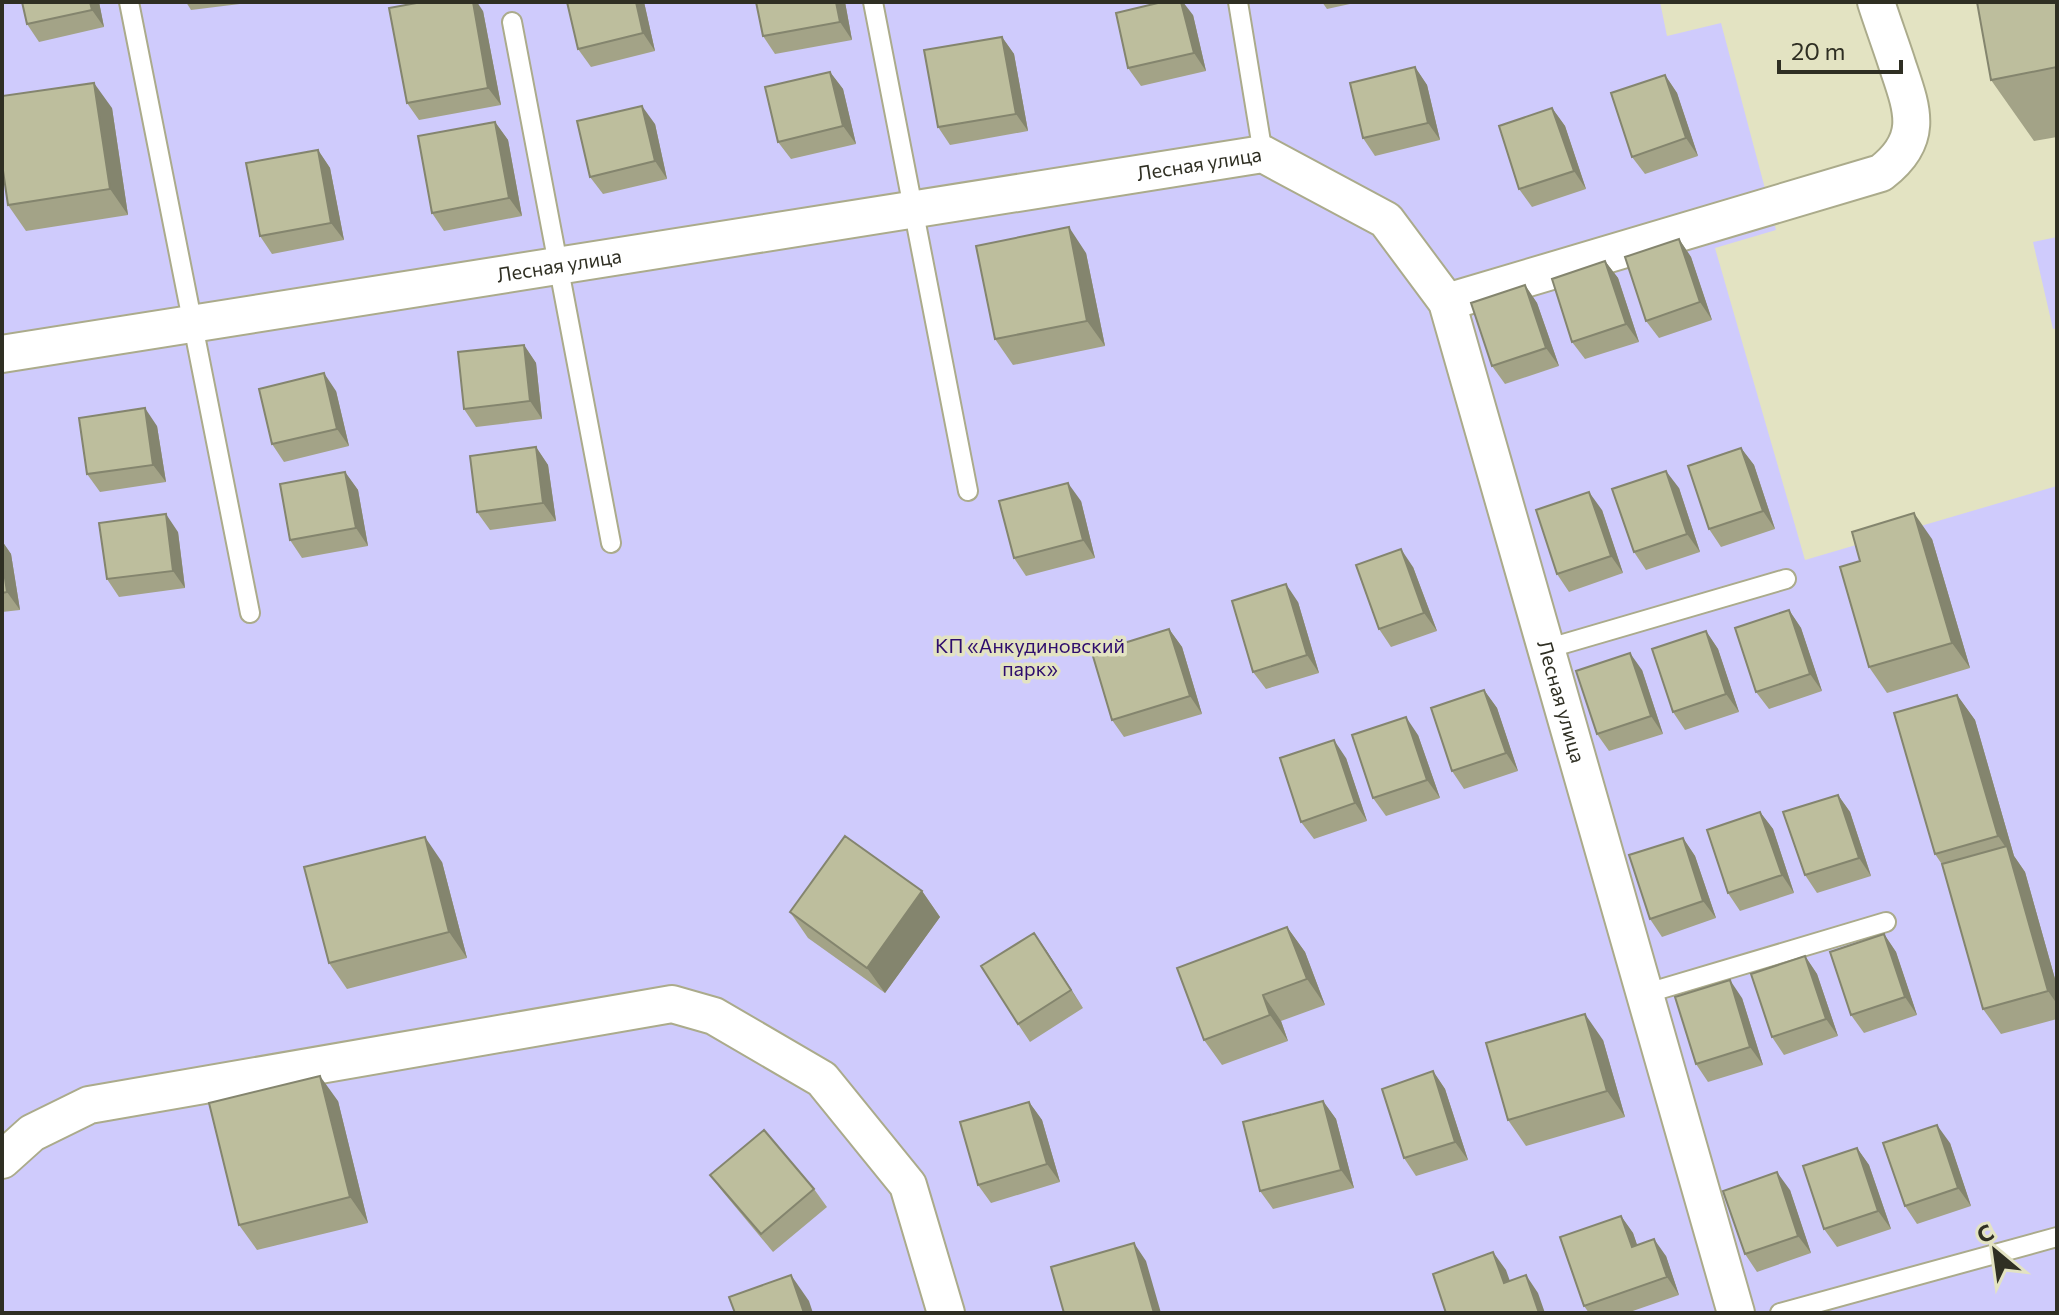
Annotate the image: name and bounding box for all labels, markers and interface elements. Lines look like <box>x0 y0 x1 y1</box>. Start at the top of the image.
scale bar <box>1779 24 1901 74</box>
text: 20 m <box>1791 36 1845 65</box>
street label: Лесная улица <box>1135 141 1263 185</box>
street label: Лесная улица <box>495 243 623 286</box>
park label: КП «Анкудиновский парк» <box>935 633 1125 680</box>
street label: Лесная улица <box>1533 637 1591 765</box>
north arrow <box>1955 1211 2035 1291</box>
text: С <box>1972 1218 1998 1249</box>

